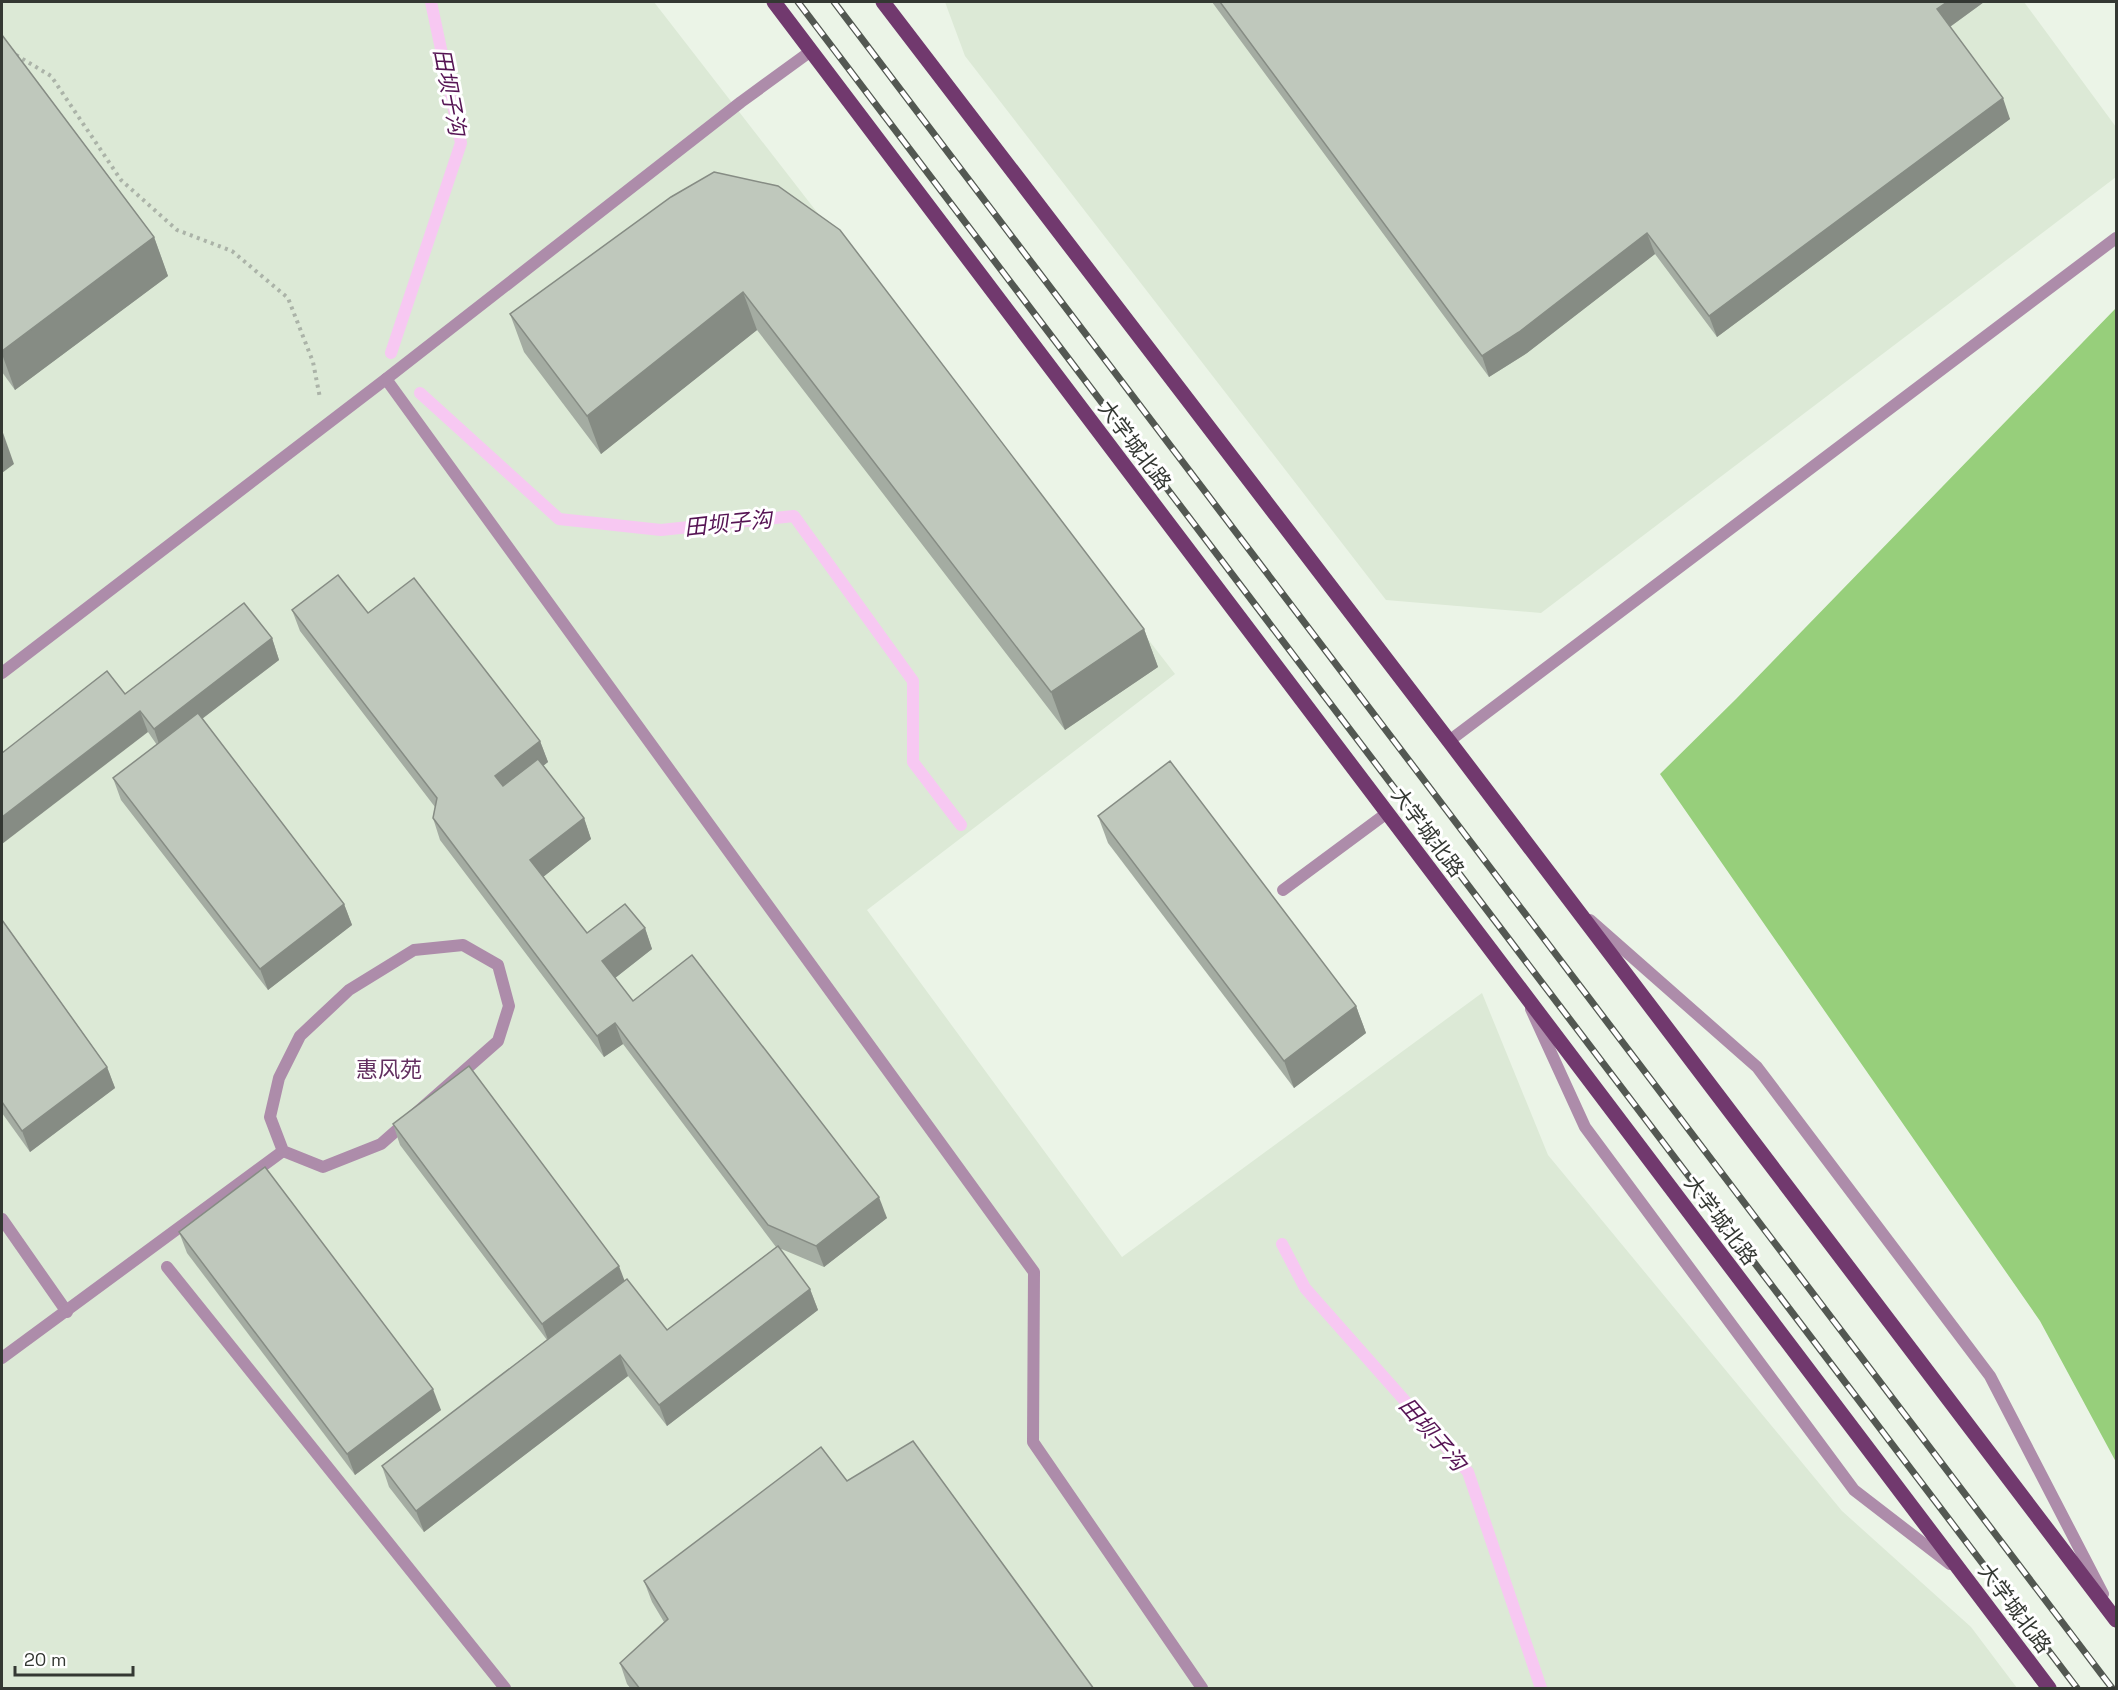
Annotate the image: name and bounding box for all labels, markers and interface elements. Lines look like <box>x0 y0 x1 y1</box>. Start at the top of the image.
water label: 田坝子沟 <box>428 46 473 140</box>
street label: 大学城北路 <box>1093 395 1177 495</box>
water label: 田坝子沟 <box>683 504 775 542</box>
street label: 大学城北路 <box>1386 782 1470 882</box>
district label: 惠风苑 <box>356 1055 422 1083</box>
street label: 大学城北路 <box>1679 1170 1763 1270</box>
water label: 田坝子沟 <box>1394 1392 1474 1478</box>
street label: 大学城北路 <box>1973 1558 2057 1658</box>
scale bar <box>15 1639 134 1677</box>
text: 20 m <box>24 1648 67 1671</box>

